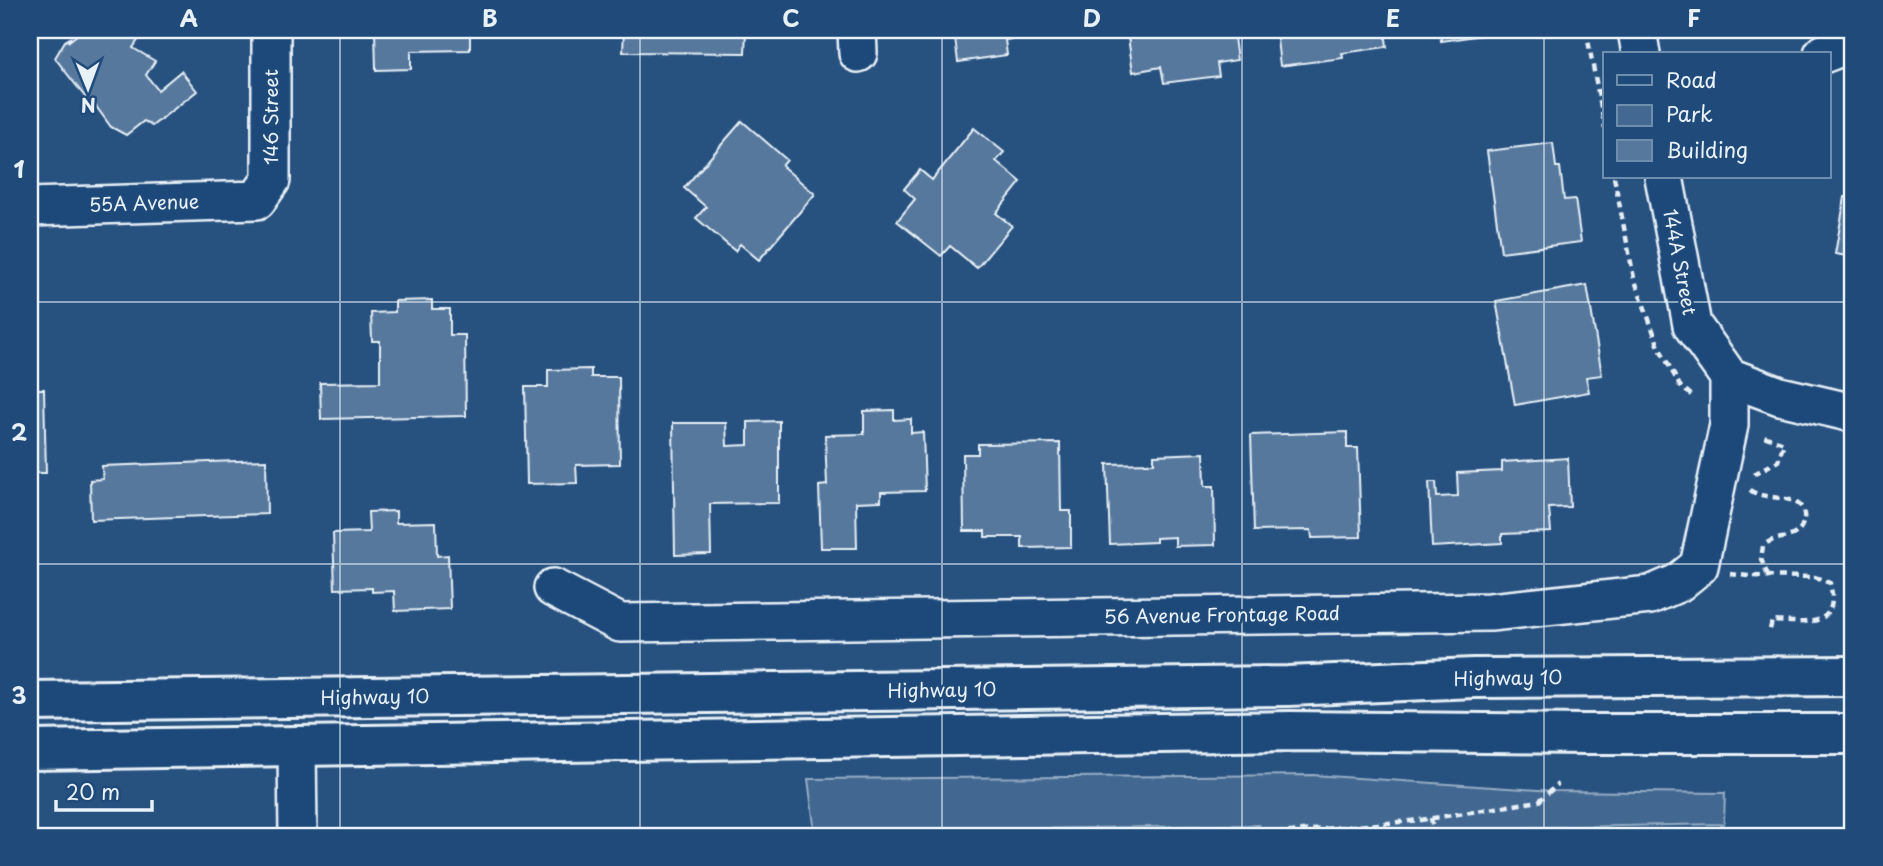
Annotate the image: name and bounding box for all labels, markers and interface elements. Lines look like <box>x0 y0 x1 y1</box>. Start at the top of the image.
text: A <box>180 0 198 35</box>
text: B <box>482 0 498 35</box>
text: C <box>782 0 800 35</box>
text: D <box>1083 0 1101 35</box>
text: E <box>1386 0 1400 35</box>
text: F <box>1687 0 1701 35</box>
north arrow <box>52 52 122 122</box>
legend <box>1603 52 1830 178</box>
text: Road <box>1666 63 1717 95</box>
street label: 146 Street <box>256 69 284 165</box>
text: N <box>81 92 96 120</box>
text: Park <box>1666 97 1713 129</box>
text: Building <box>1666 133 1748 165</box>
text: 1 <box>14 151 25 186</box>
street label: 55A Avenue <box>88 186 199 218</box>
street label: 144A Street <box>1657 206 1705 317</box>
text: 2 <box>11 414 27 449</box>
street label: 56 Avenue Frontage Road <box>1104 598 1340 630</box>
street label: Highway 10 <box>1453 662 1563 692</box>
street label: Highway 10 <box>887 674 997 704</box>
text: 3 <box>11 677 27 712</box>
street label: Highway 10 <box>320 681 430 711</box>
scale bar <box>56 768 152 812</box>
text: 20 m <box>66 775 120 807</box>

